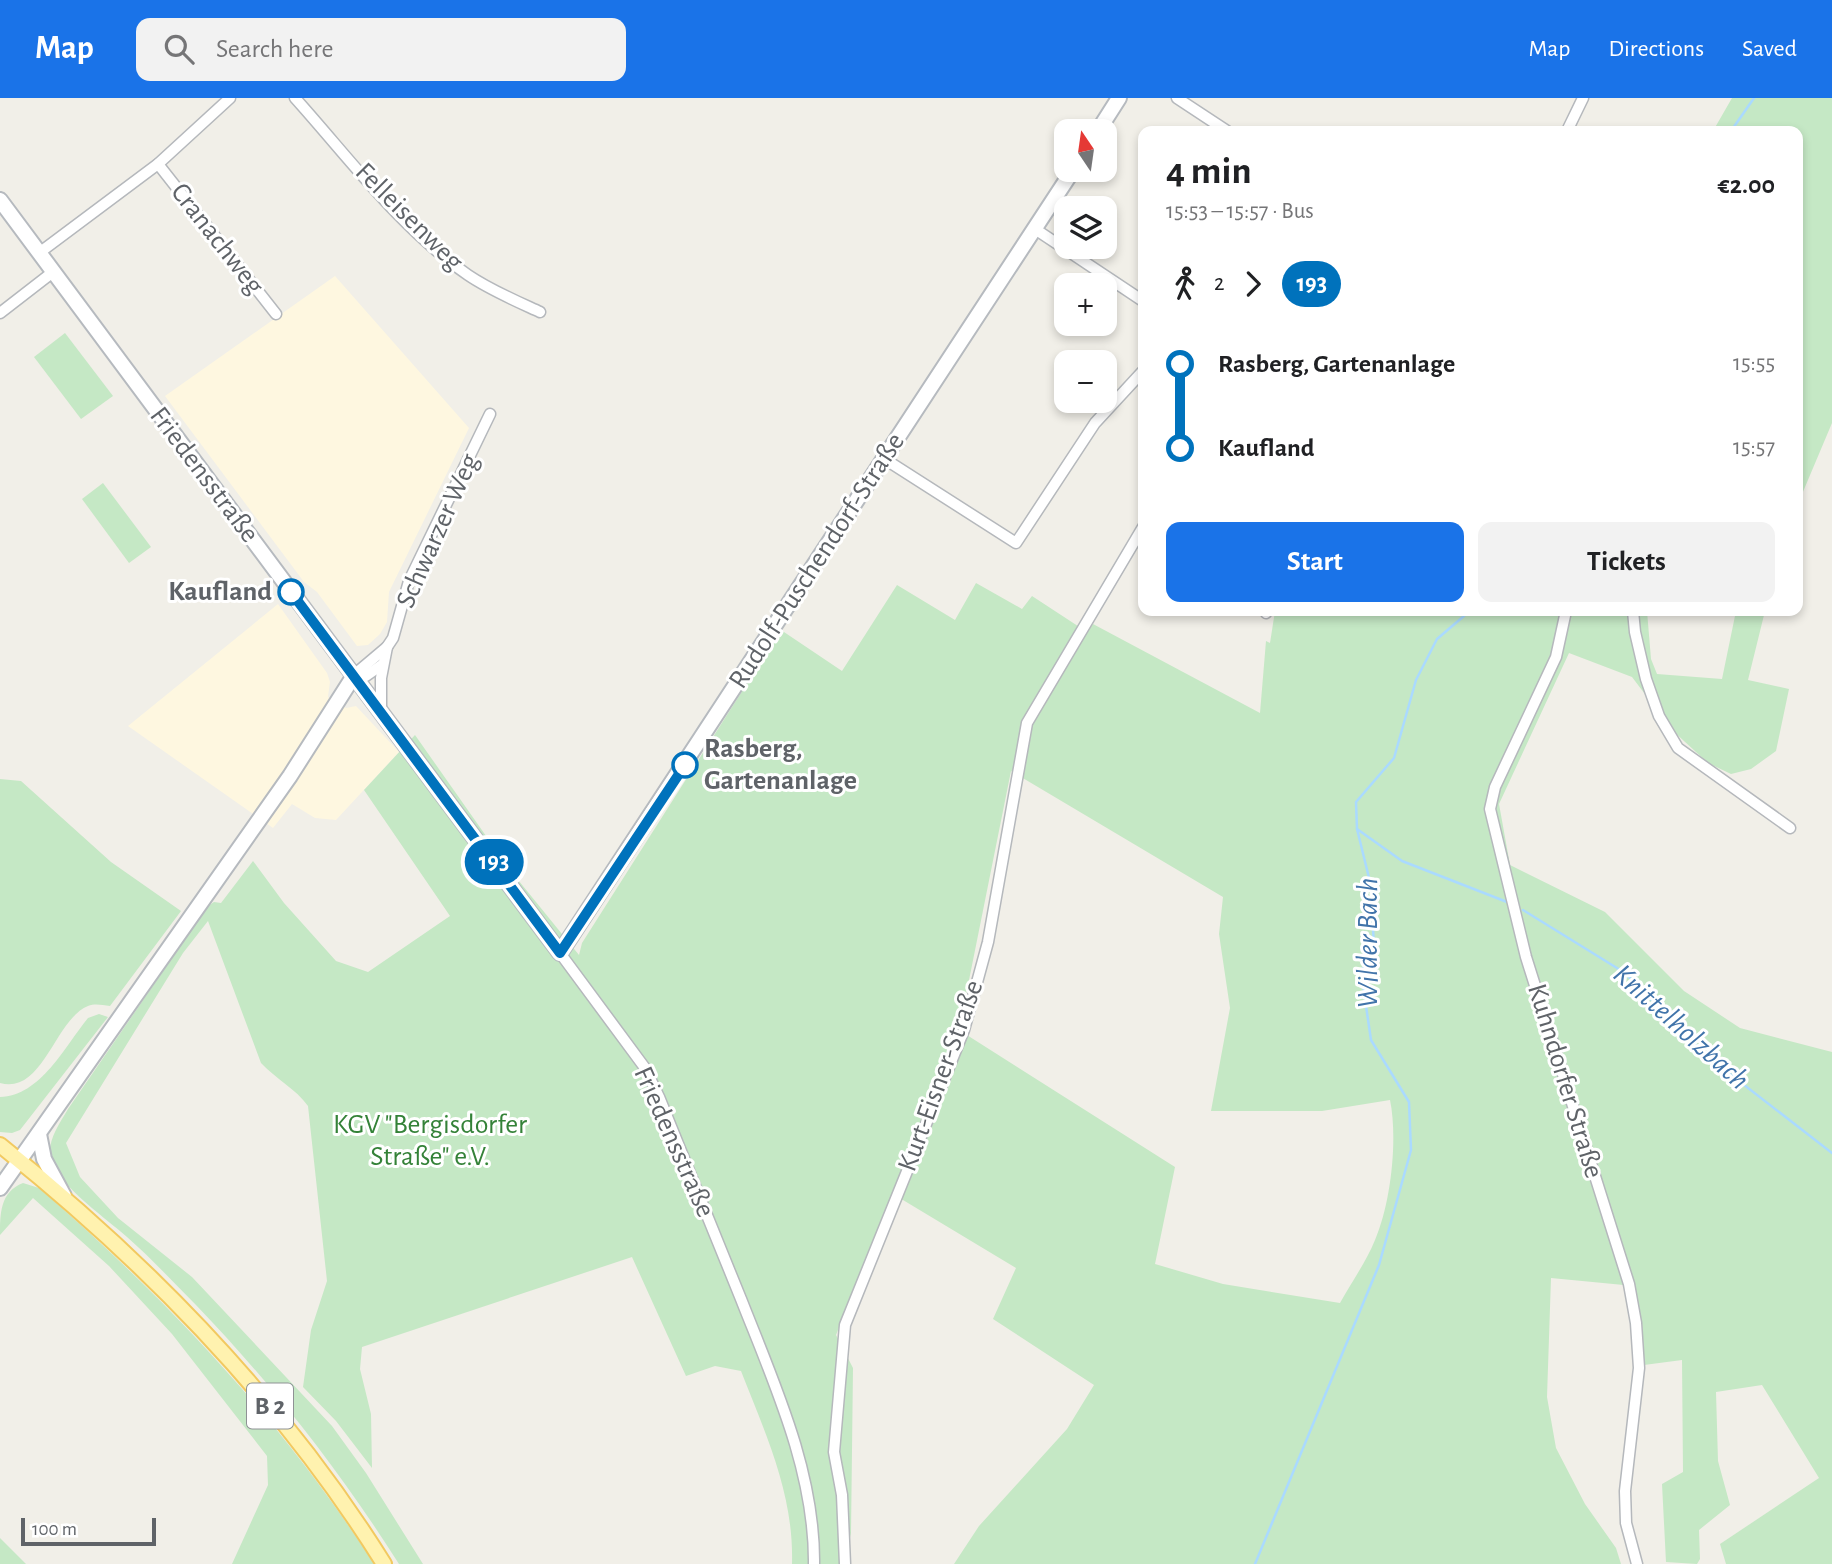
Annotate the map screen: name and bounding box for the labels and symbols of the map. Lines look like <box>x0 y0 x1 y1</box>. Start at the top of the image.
north arrow <box>1054 119 1116 182</box>
street label: Felleisenweg <box>350 158 468 276</box>
street label: Cranachweg <box>165 178 269 300</box>
street label: Friedensstraße <box>144 402 264 548</box>
street label: Rudolf-Puschendorf-Straße <box>724 428 910 694</box>
street label: Schwarzer Weg <box>392 449 485 612</box>
place label: Kaufland <box>168 578 272 606</box>
marker: Kaufland <box>278 579 304 605</box>
place label: Rasberg, Gartenanlage <box>704 735 857 795</box>
marker: Rasberg, Gartenanlage <box>672 752 698 778</box>
line badge: 193 <box>454 839 534 885</box>
water label: Wilder Bach <box>1353 878 1383 1008</box>
water label: Knittelholzbach <box>1607 959 1755 1095</box>
street label: Kurt-Eisner-Straße <box>893 977 989 1175</box>
street label: Kuhndorfer Straße <box>1522 980 1608 1182</box>
street label: Friedensstraße <box>628 1063 720 1221</box>
park label: KGV "Bergisdorfer Straße" e.V. <box>333 1111 527 1171</box>
road number: B 2 <box>247 1384 293 1428</box>
scale bar <box>21 1515 156 1547</box>

